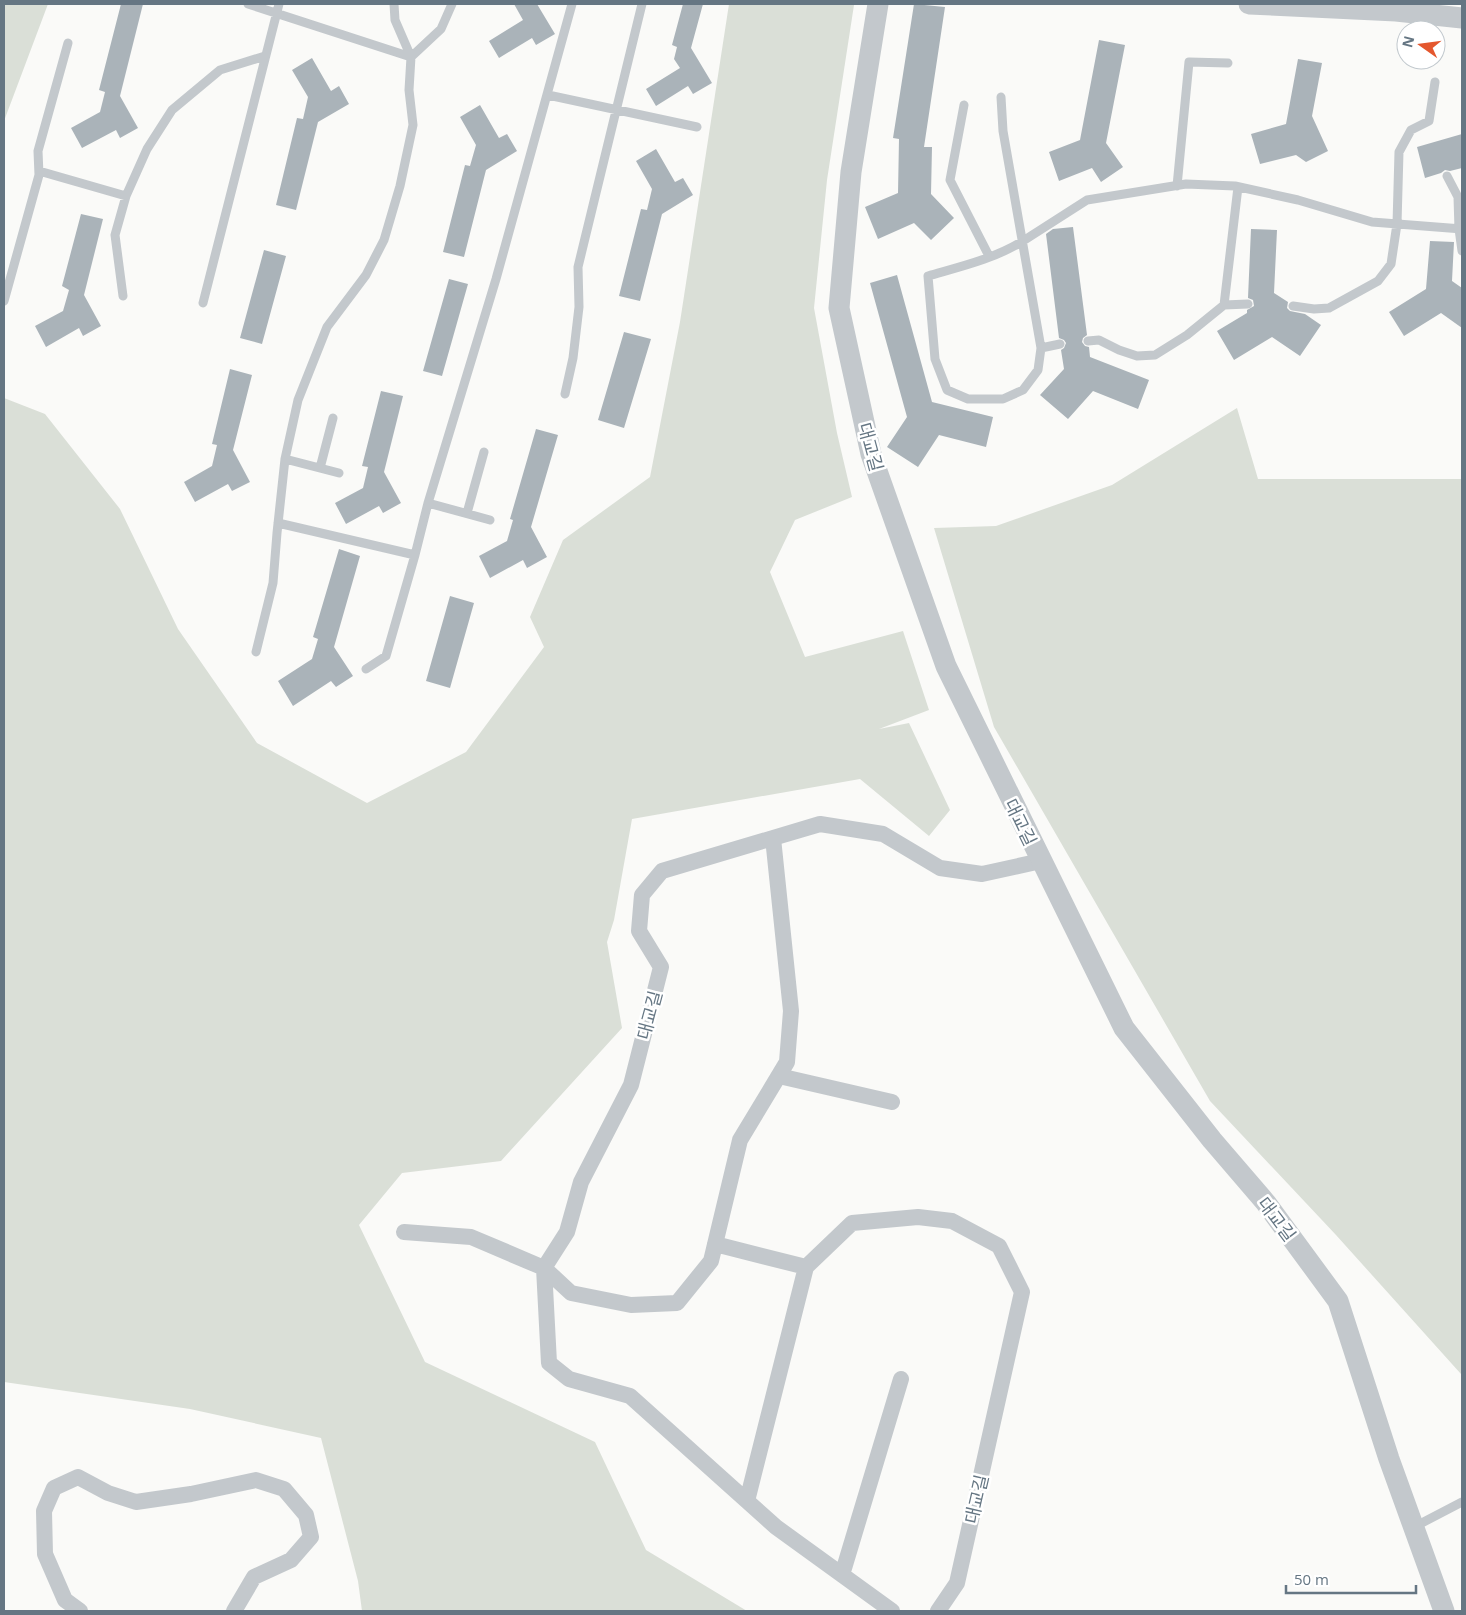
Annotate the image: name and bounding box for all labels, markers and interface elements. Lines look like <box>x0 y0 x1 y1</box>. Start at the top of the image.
north arrow <box>1396 20 1446 70</box>
text: N <box>1397 34 1418 50</box>
street label: 대교길 <box>853 420 889 474</box>
street label: 대교길 <box>999 794 1043 850</box>
street label: 대교길 <box>631 988 667 1042</box>
street label: 대교길 <box>1252 1192 1302 1246</box>
street label: 대교길 <box>959 1472 993 1526</box>
scale bar <box>1286 1562 1416 1594</box>
text: 50 m <box>1294 1569 1329 1589</box>

